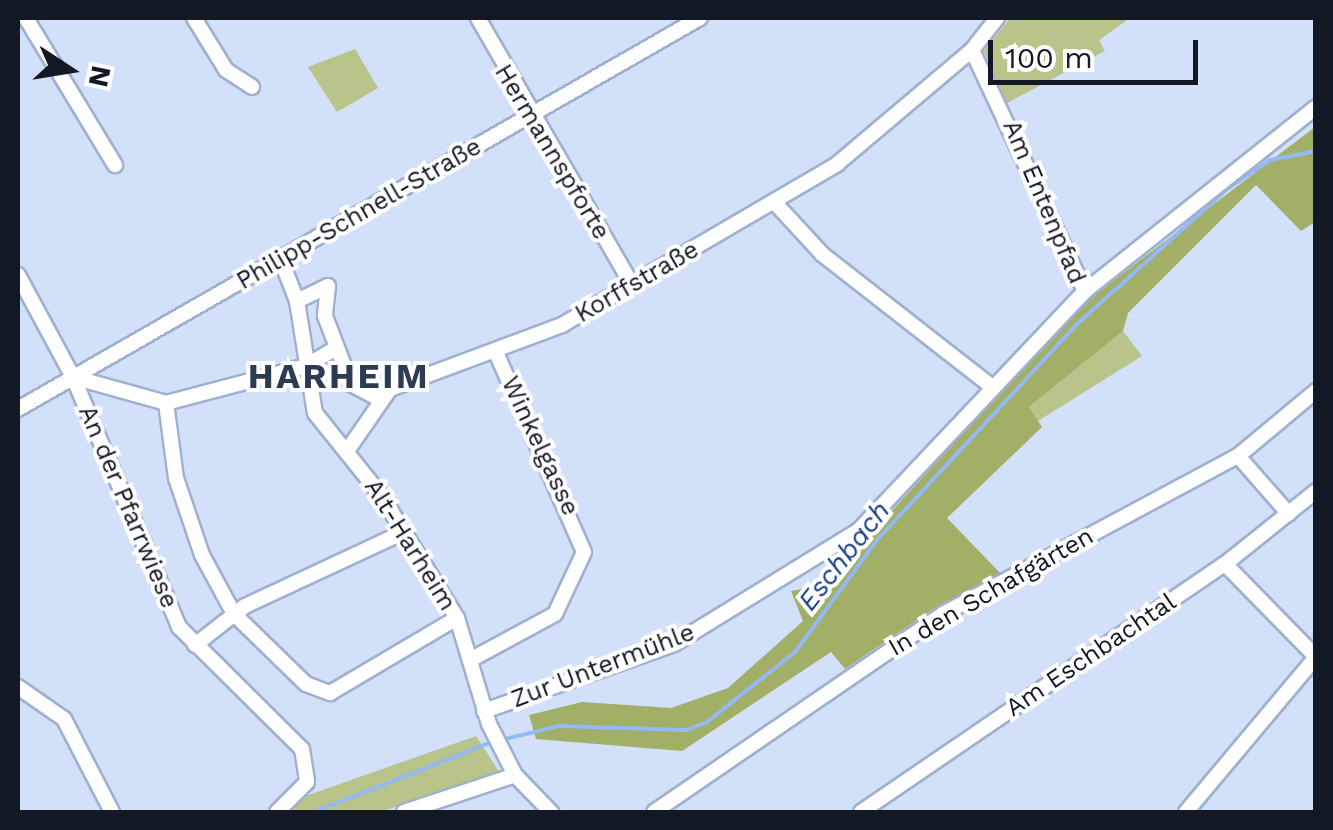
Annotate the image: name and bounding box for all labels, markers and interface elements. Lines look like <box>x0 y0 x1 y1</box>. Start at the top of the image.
north arrow <box>20 20 120 120</box>
scale bar <box>993 20 1203 82</box>
text: 100 m <box>1005 40 1093 75</box>
street label: Hermannspforte <box>488 59 616 245</box>
text: N <box>82 63 118 90</box>
street label: Am Entenpfad <box>996 116 1092 288</box>
street label: Philipp-Schnell-Straße <box>231 132 487 296</box>
street label: Korffstraße <box>570 235 704 329</box>
district label: HARHEIM <box>248 355 430 397</box>
street label: Winkelgasse <box>495 372 585 520</box>
street label: An der Pfarrwiese <box>72 401 184 613</box>
street label: Alt-Harheim <box>358 474 462 616</box>
water label: Eschbach <box>791 495 897 617</box>
street label: In den Schafgärten <box>883 521 1099 663</box>
street label: Am Eschbachtal <box>1000 587 1182 723</box>
street label: Zur Untermühle <box>507 617 699 715</box>

